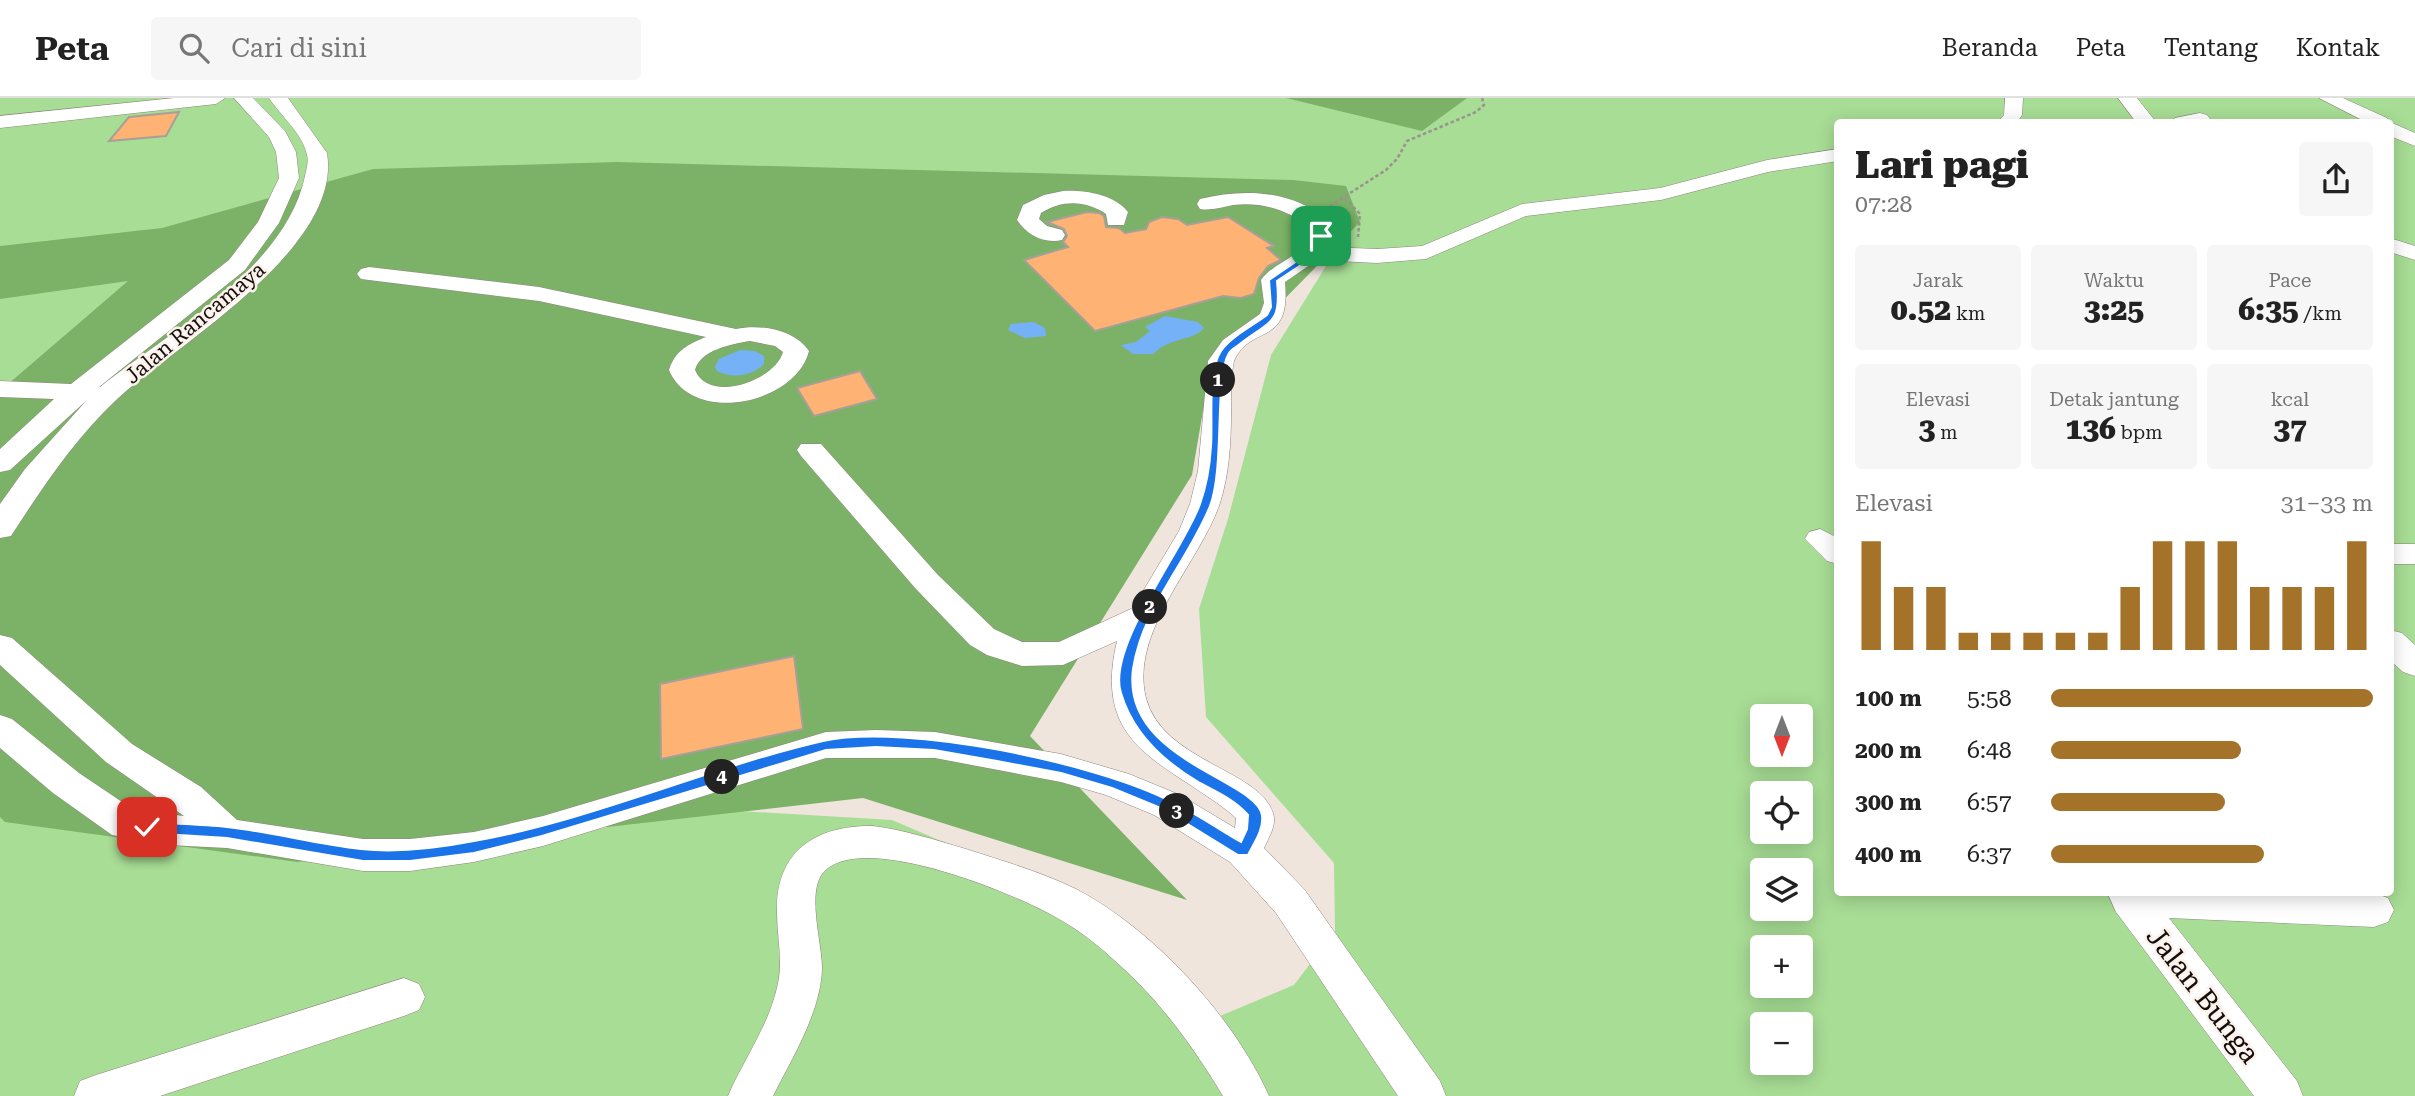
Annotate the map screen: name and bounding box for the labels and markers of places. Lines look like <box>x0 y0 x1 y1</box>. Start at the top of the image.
pin <box>1291 206 1351 266</box>
pin: 1 <box>1200 362 1236 398</box>
pin: 2 <box>1132 589 1168 624</box>
pin: 4 <box>704 760 740 794</box>
pin: 3 <box>1160 794 1194 828</box>
pin <box>117 797 177 857</box>

